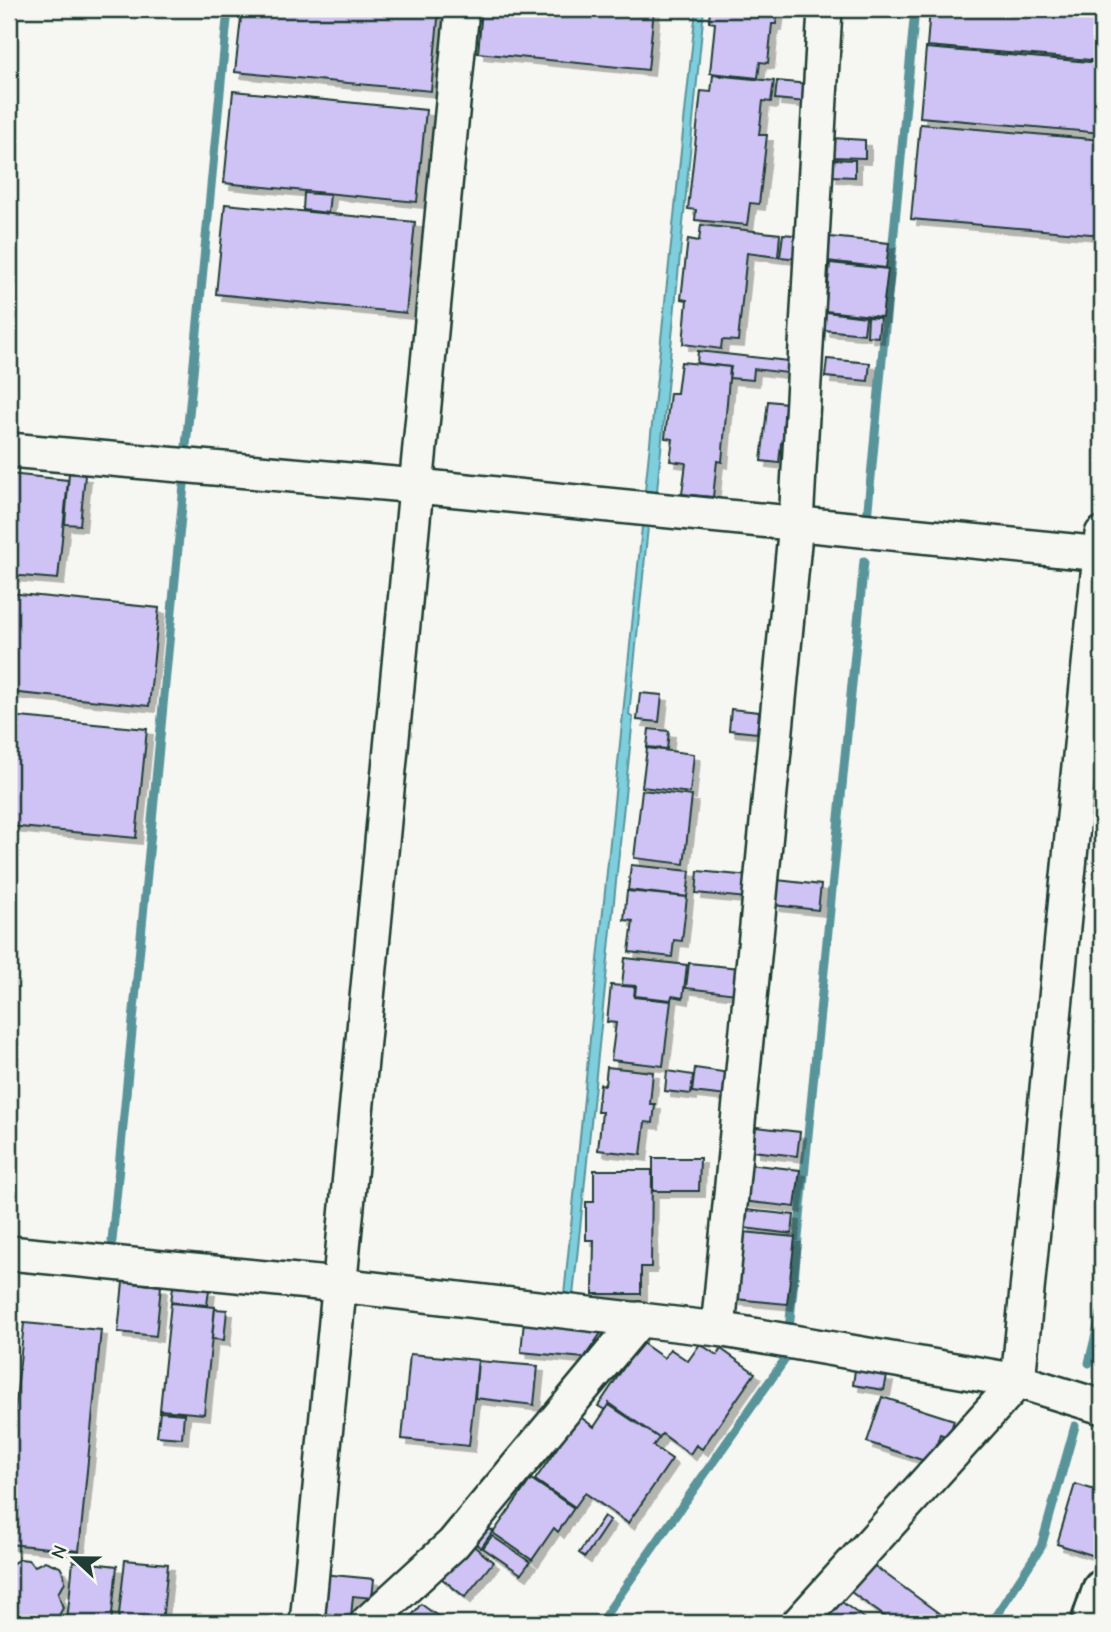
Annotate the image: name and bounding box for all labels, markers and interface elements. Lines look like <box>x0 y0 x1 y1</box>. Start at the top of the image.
north arrow <box>38 1524 108 1594</box>
text: N <box>47 1542 72 1562</box>

